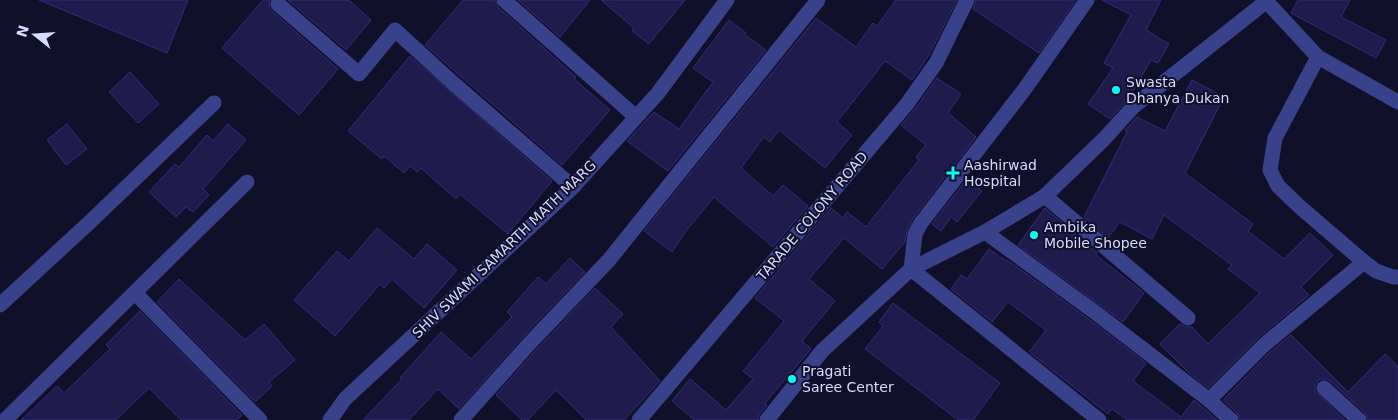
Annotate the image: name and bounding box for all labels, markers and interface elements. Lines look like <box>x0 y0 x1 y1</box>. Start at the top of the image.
north arrow <box>10 10 60 60</box>
text: N <box>13 23 32 39</box>
place label: Swasta Dhanya Dukan <box>1126 74 1229 106</box>
marker: Swasta Dhanya Dukan <box>1110 84 1122 96</box>
street label: TARADE COLONY ROAD <box>753 148 871 284</box>
street label: SHIV SWAMI SAMARTH MATH MARG <box>409 157 599 341</box>
place label: Aashirwad Hospital <box>964 157 1037 189</box>
marker: Aashirwad Hospital <box>946 166 960 180</box>
place label: Ambika Mobile Shopee <box>1044 219 1147 251</box>
marker: Ambika Mobile Shopee <box>1028 229 1040 241</box>
place label: Pragati Saree Center <box>802 363 894 395</box>
marker: Pragati Saree Center <box>786 373 798 385</box>

